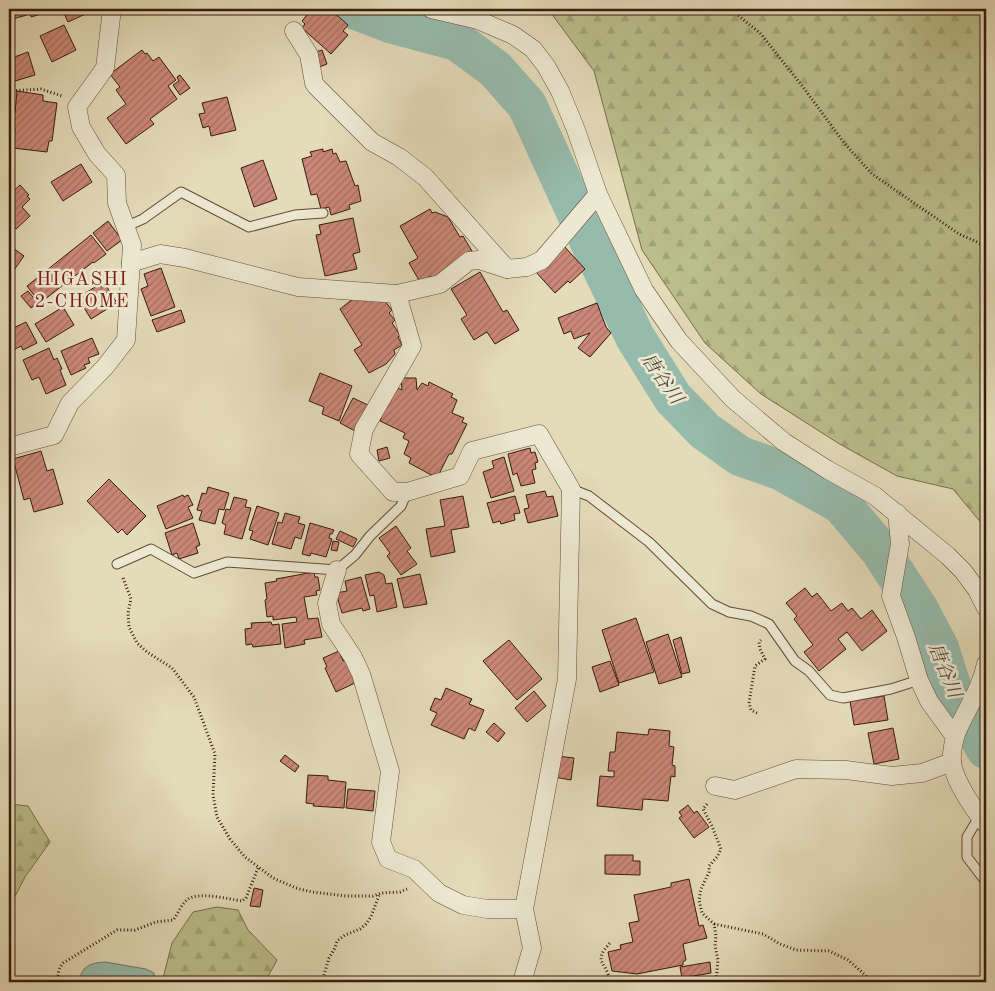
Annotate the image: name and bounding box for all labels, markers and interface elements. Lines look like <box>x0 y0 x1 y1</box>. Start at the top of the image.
district label: HIGASHI 2-CHOME <box>34 271 130 312</box>
water label: 唐谷川 <box>637 349 688 410</box>
water label: 唐谷川 <box>924 640 966 703</box>

